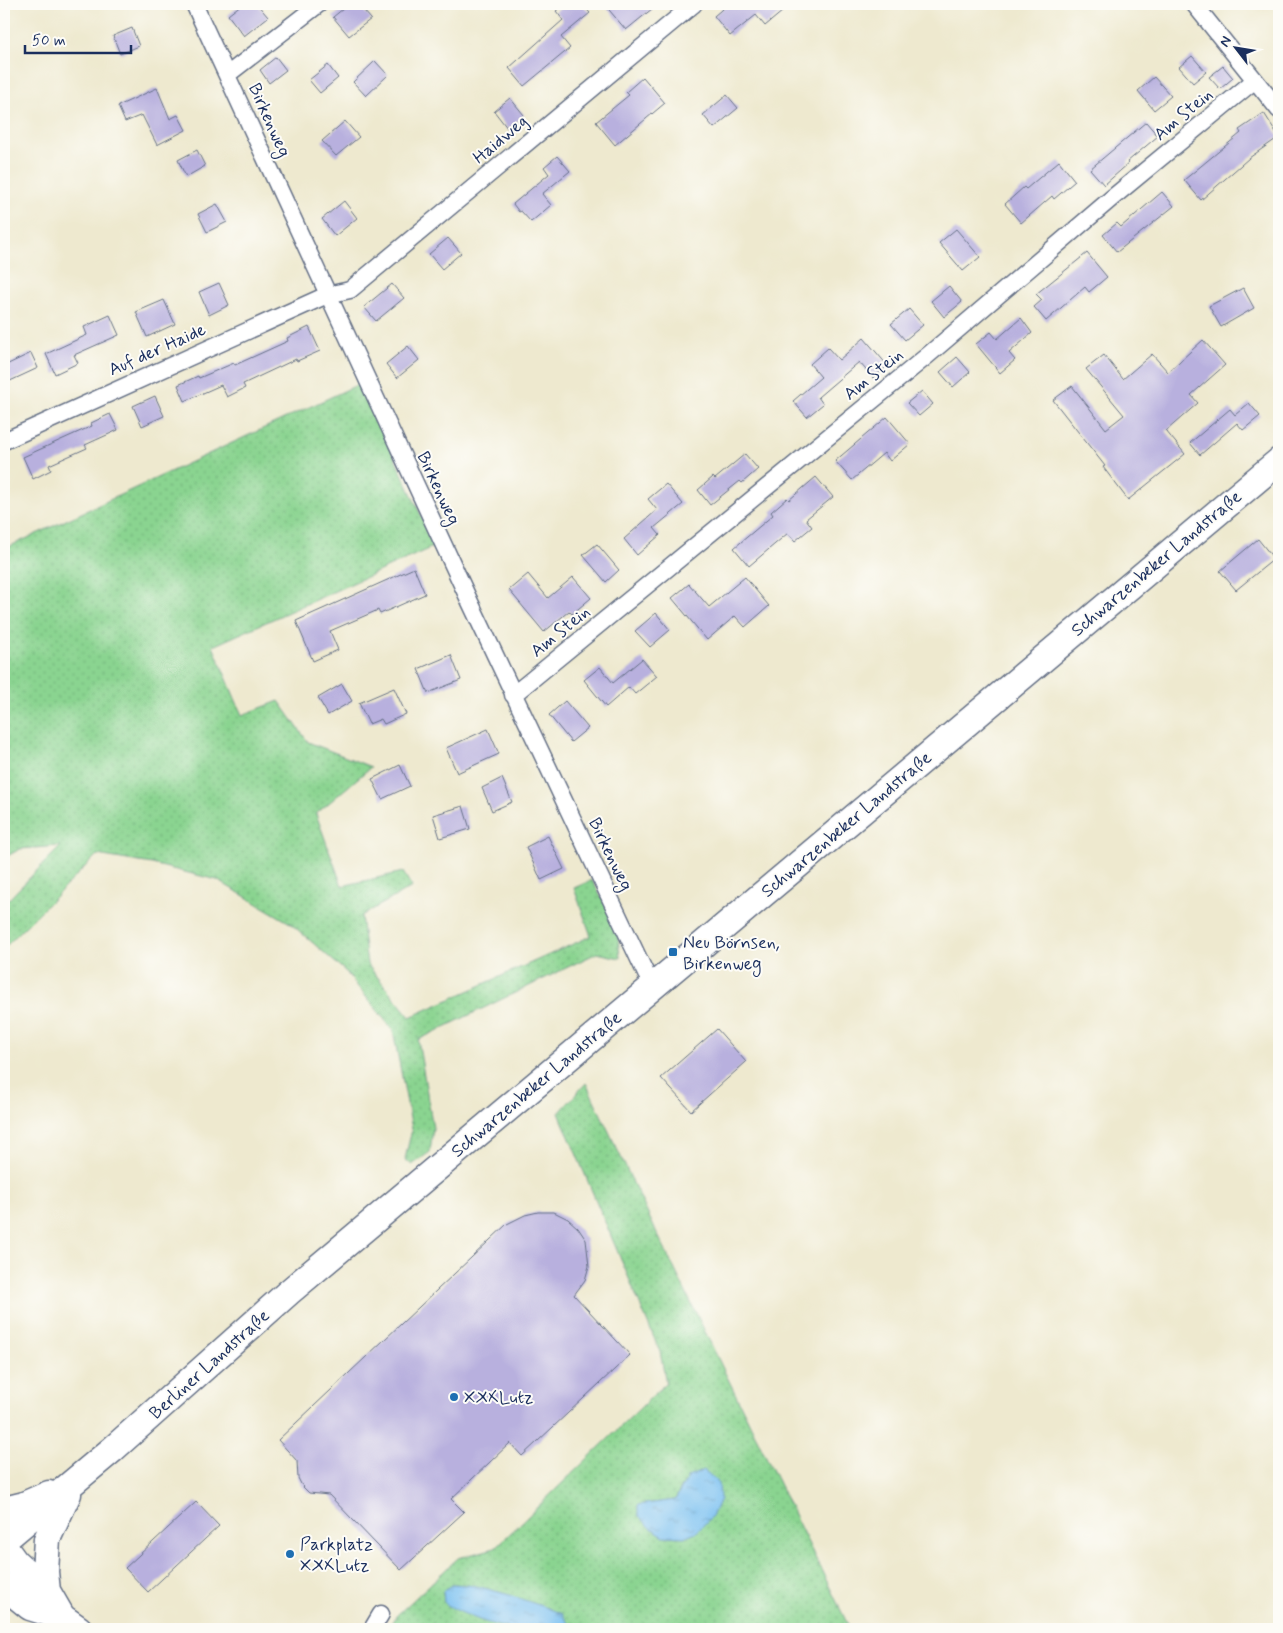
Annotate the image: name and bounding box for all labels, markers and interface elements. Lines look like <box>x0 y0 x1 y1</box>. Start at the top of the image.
scale bar <box>25 22 131 54</box>
north arrow <box>1210 22 1260 72</box>
text: 50 m <box>32 31 66 51</box>
text: N <box>1216 33 1236 50</box>
street label: Birkenweg <box>241 80 296 162</box>
street label: Am Stein <box>1149 83 1218 147</box>
street label: Haidweg <box>468 110 533 170</box>
street label: Auf der Haide <box>105 318 210 382</box>
street label: Am Stein <box>839 343 908 406</box>
street label: Birkenweg <box>410 448 466 530</box>
street label: Schwarzenbeker Landstraße <box>1066 485 1247 642</box>
street label: Am Stein <box>526 600 595 663</box>
street label: Schwarzenbeker Landstraße <box>756 746 937 903</box>
street label: Birkenweg <box>581 814 638 895</box>
place label: Neu Börnsen, Birkenweg <box>683 931 780 977</box>
marker: Neu Börnsen, Birkenweg <box>667 946 679 958</box>
street label: Schwarzenbeker Landstraße <box>446 1006 627 1163</box>
street label: Berliner Landstraße <box>144 1304 275 1425</box>
place label: XXXLutz <box>464 1386 533 1410</box>
marker: XXXLutz <box>448 1391 460 1403</box>
place label: Parkplatz XXXLutz <box>300 1533 373 1578</box>
marker: Parkplatz XXXLutz <box>284 1548 296 1560</box>

